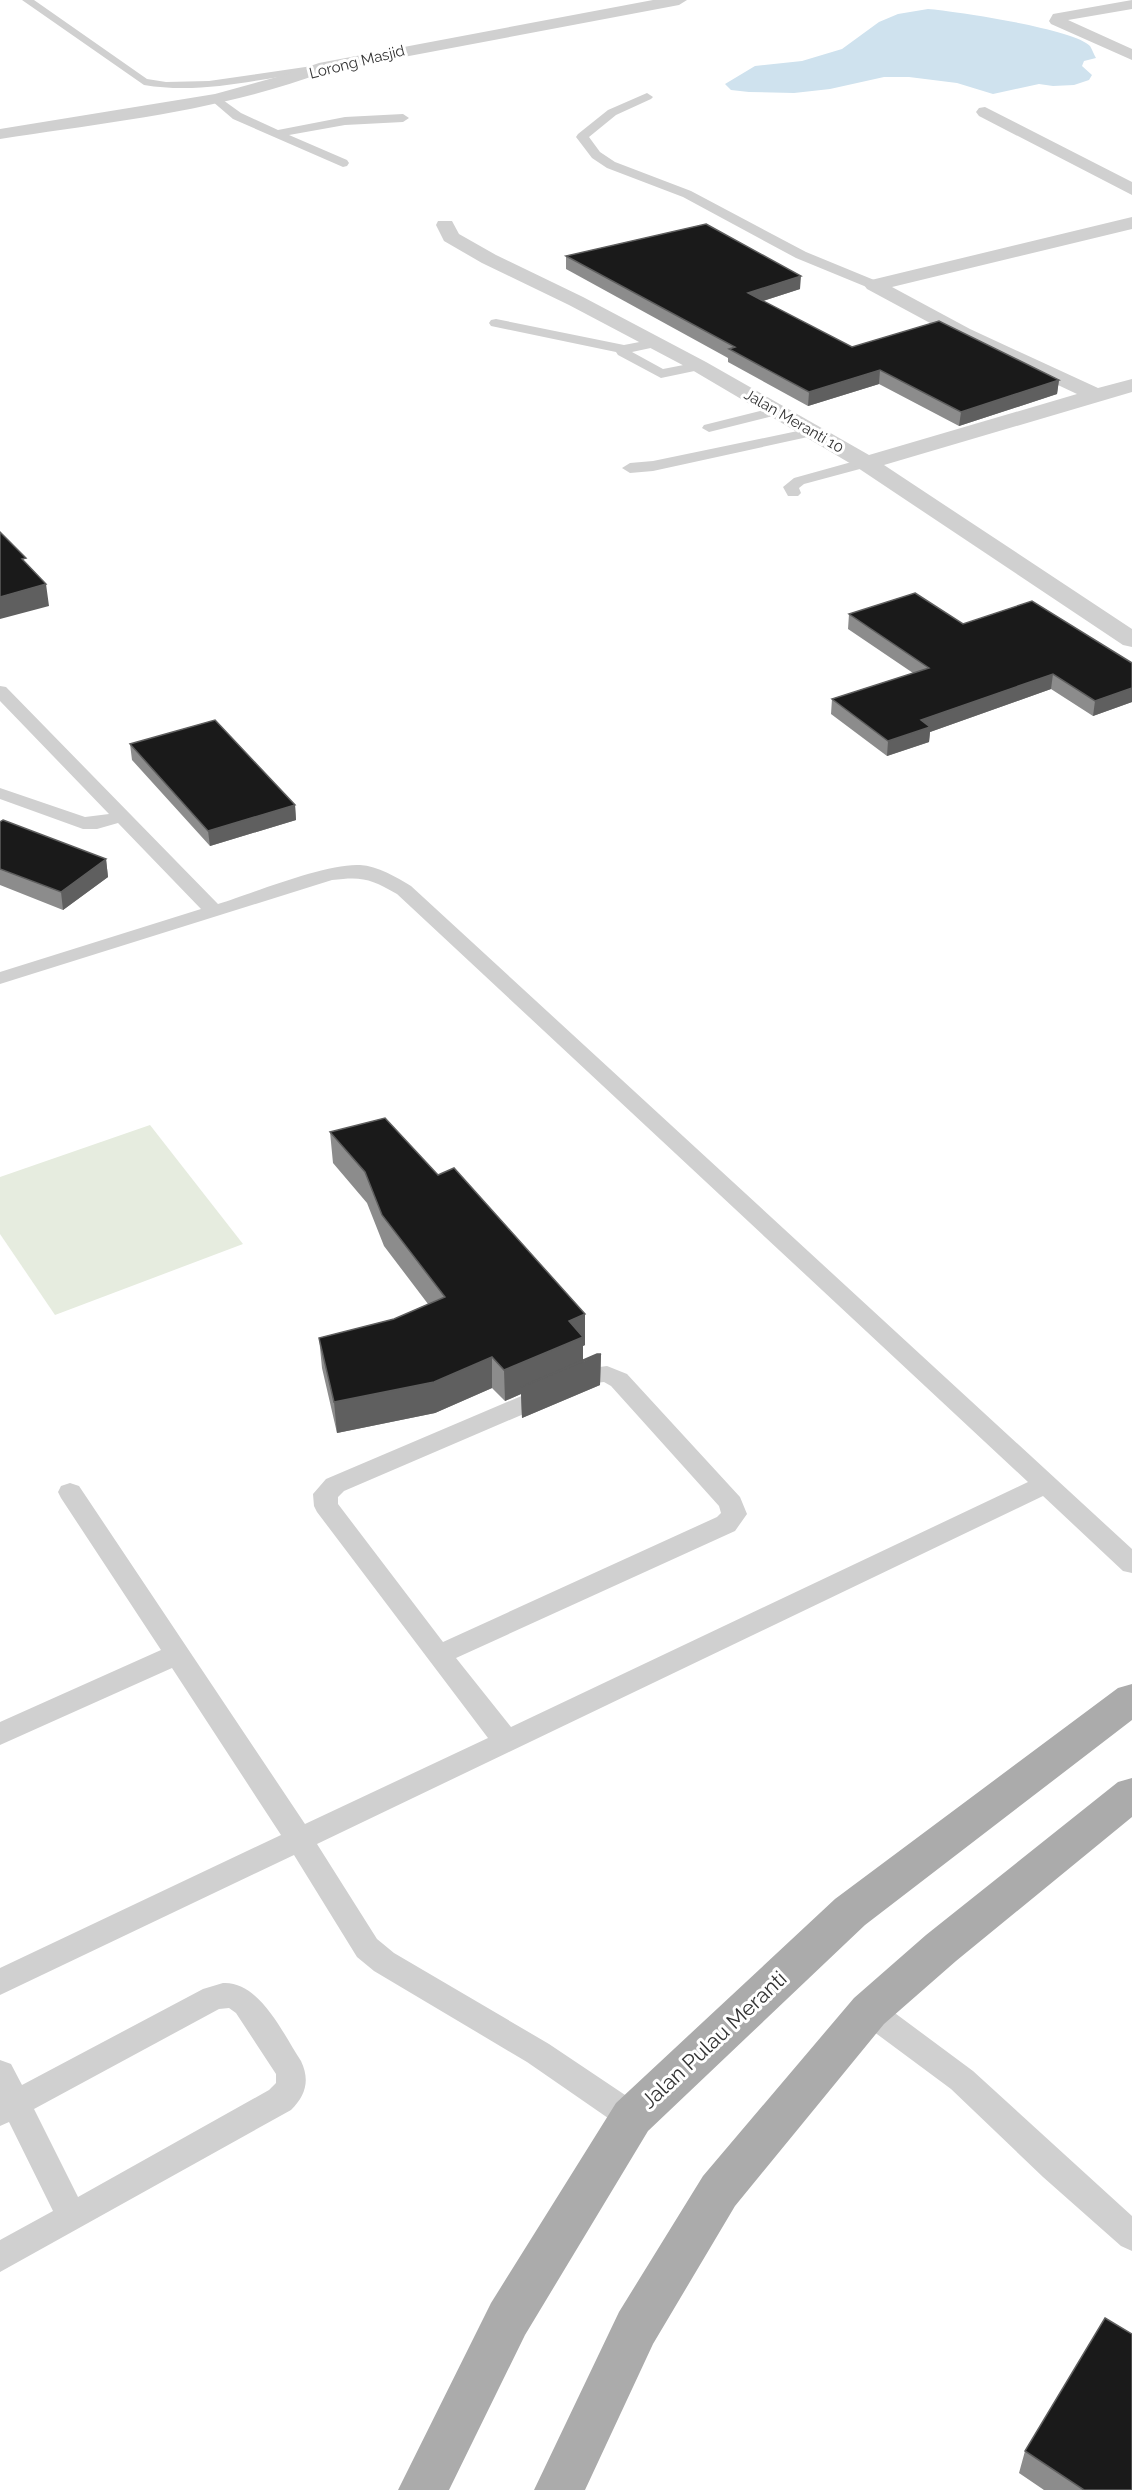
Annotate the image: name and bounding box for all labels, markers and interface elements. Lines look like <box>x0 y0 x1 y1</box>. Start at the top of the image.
street label: Lorong Masjid <box>307 41 407 83</box>
street label: Jalan Meranti 10 <box>741 385 847 457</box>
street label: Jalan Pulau Meranti <box>636 1966 792 2113</box>

